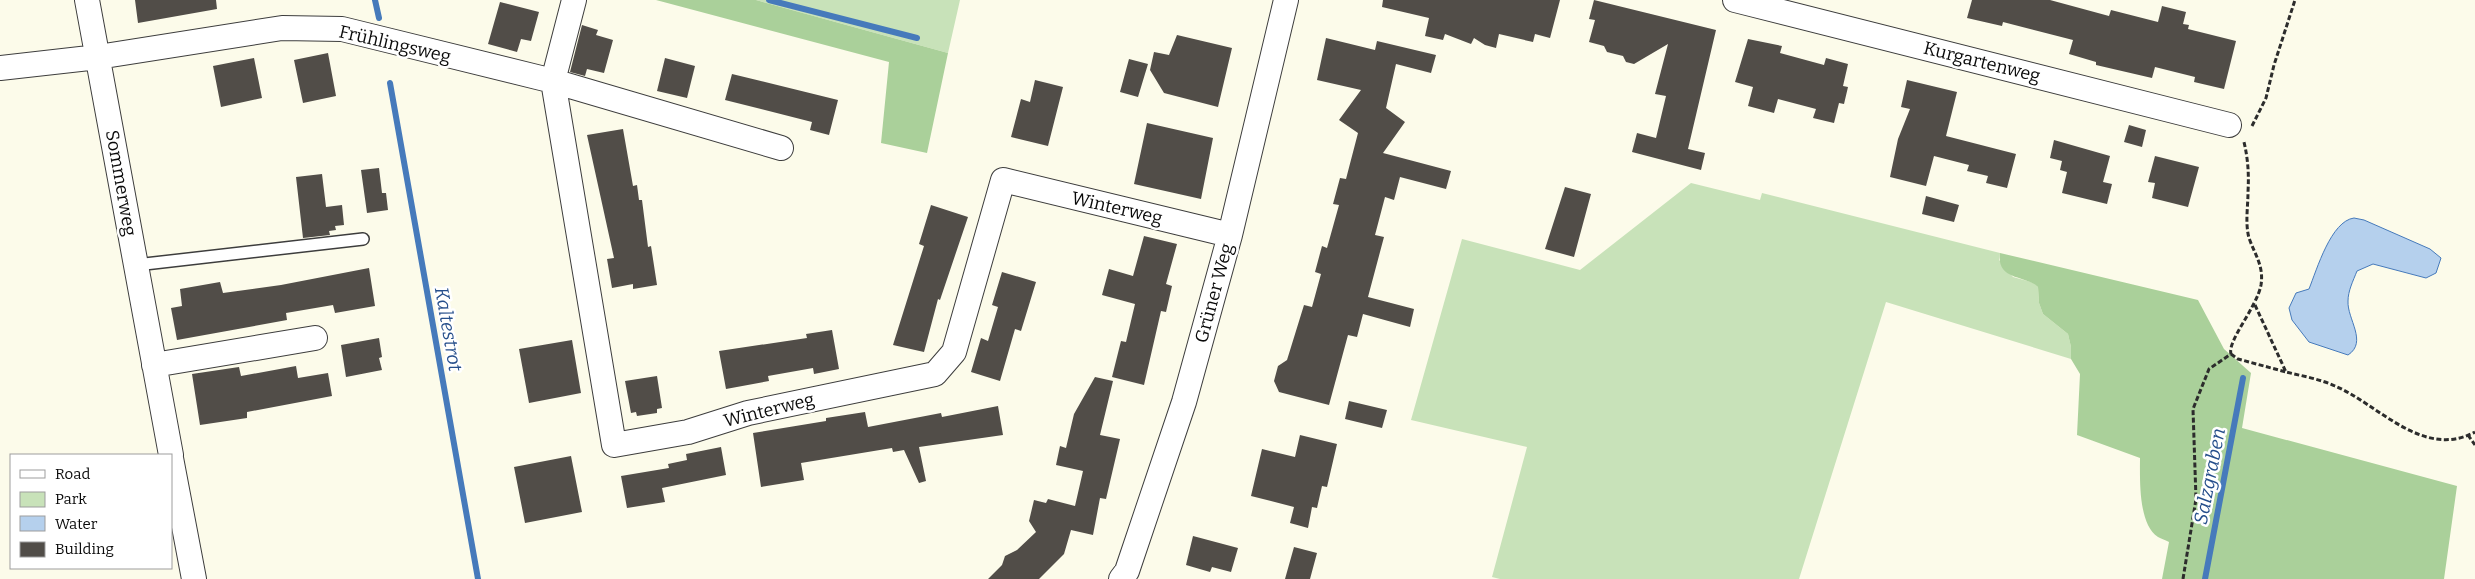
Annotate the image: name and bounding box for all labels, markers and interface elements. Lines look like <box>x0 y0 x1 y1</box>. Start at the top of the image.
street label: Frühlingsweg <box>337 20 453 68</box>
street label: Kurgartenweg <box>1921 37 2043 87</box>
street label: Sommerweg <box>101 128 141 238</box>
street label: Winterweg <box>1069 187 1165 229</box>
street label: Grüner Weg <box>1190 241 1238 345</box>
water label: Kaltestrot <box>430 285 467 373</box>
street label: Winterweg <box>721 388 817 432</box>
water label: Salzgraben <box>2189 426 2230 526</box>
legend <box>10 454 172 569</box>
text: Road <box>55 465 90 483</box>
text: Park <box>55 490 87 508</box>
text: Water <box>55 515 98 533</box>
text: Building <box>55 540 114 558</box>

